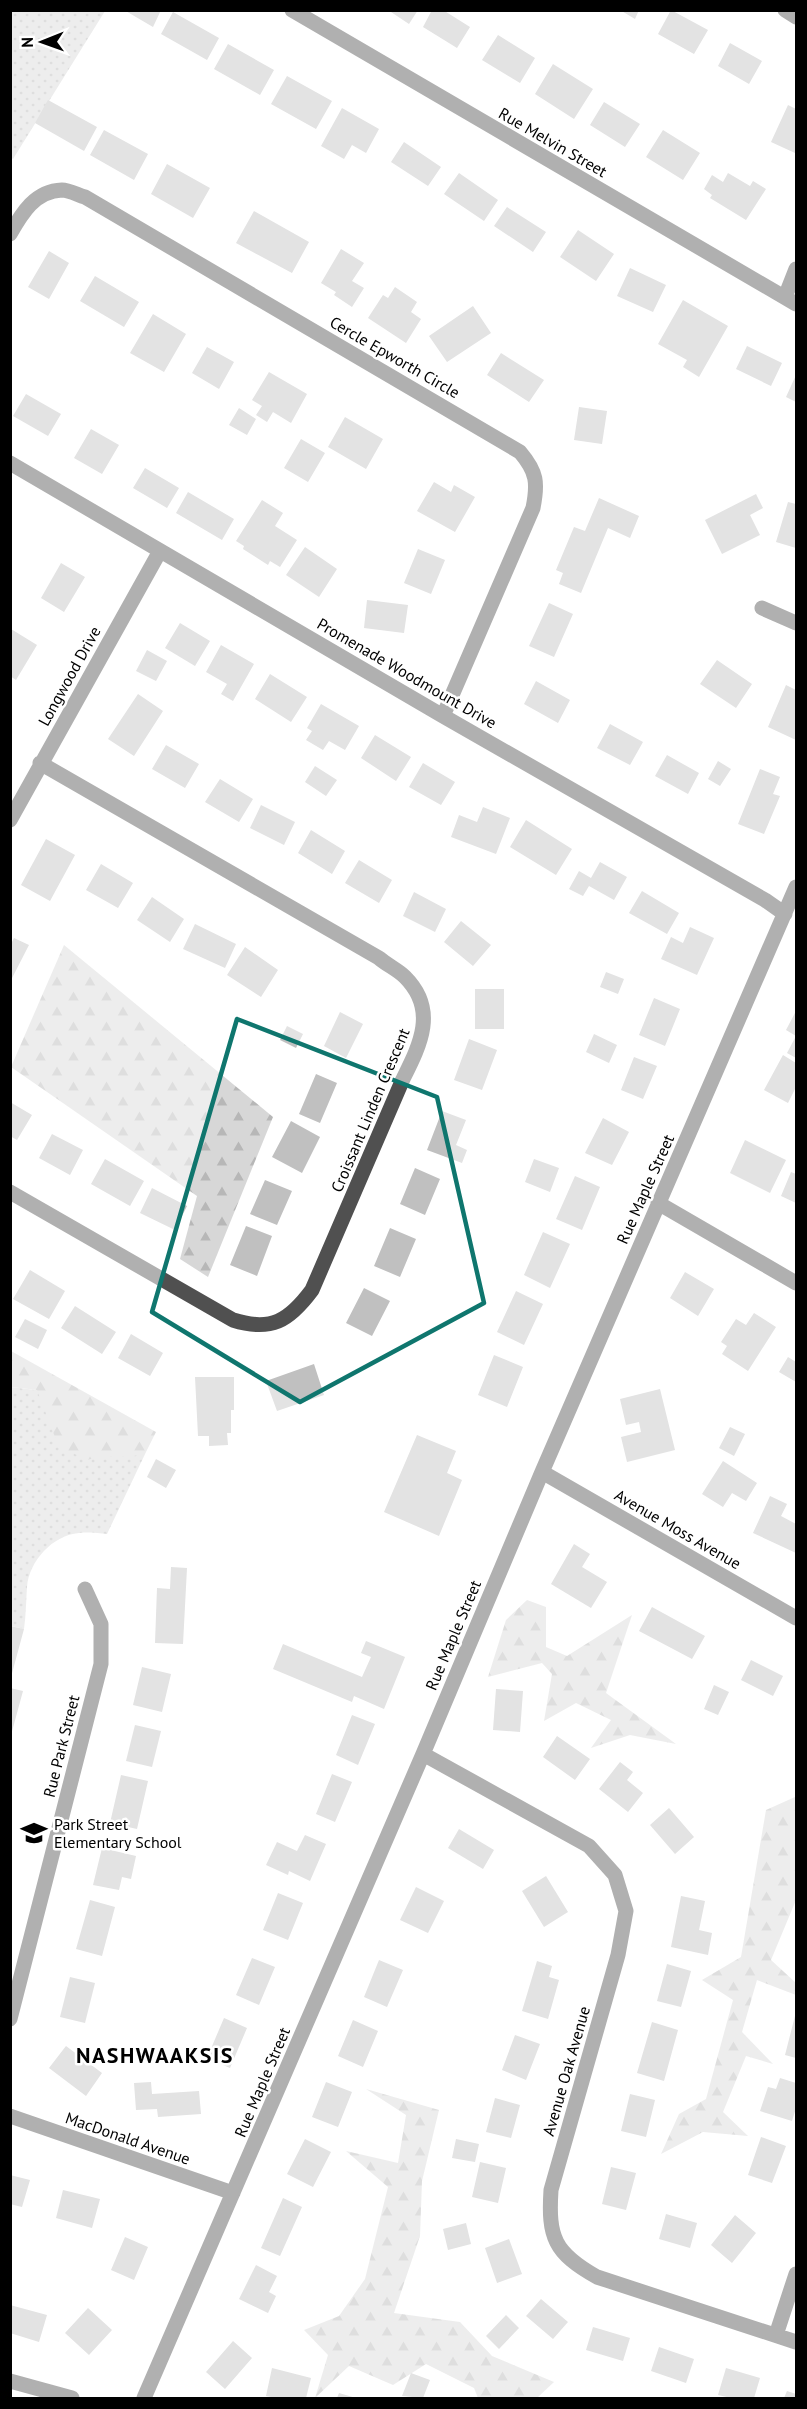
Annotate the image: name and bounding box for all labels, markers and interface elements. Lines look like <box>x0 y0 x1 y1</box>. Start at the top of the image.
north arrow <box>12 12 72 72</box>
text: N <box>17 37 37 48</box>
street label: Rue Melvin Street <box>495 103 611 181</box>
street label: Cercle Epworth Circle <box>326 312 464 402</box>
street label: Promenade Woodmount Drive <box>314 613 500 733</box>
street label: Longwood Drive <box>33 623 105 729</box>
street label: Croissant Linden Crescent <box>326 1024 414 1195</box>
street label: Rue Maple Street <box>612 1131 678 1247</box>
street label: Avenue Moss Avenue <box>611 1485 745 1573</box>
street label: Rue Maple Street <box>421 1576 485 1693</box>
street label: Rue Park Street <box>39 1692 83 1799</box>
place label: Park Street Elementary School <box>54 1814 182 1852</box>
school or university icon: Park Street Elementary School <box>19 1818 49 1848</box>
street label: Avenue Oak Avenue <box>538 2004 594 2138</box>
street label: Rue Maple Street <box>230 2023 294 2140</box>
district label: NASHWAAKSIS <box>76 2041 234 2069</box>
street label: MacDonald Avenue <box>63 2107 193 2169</box>

